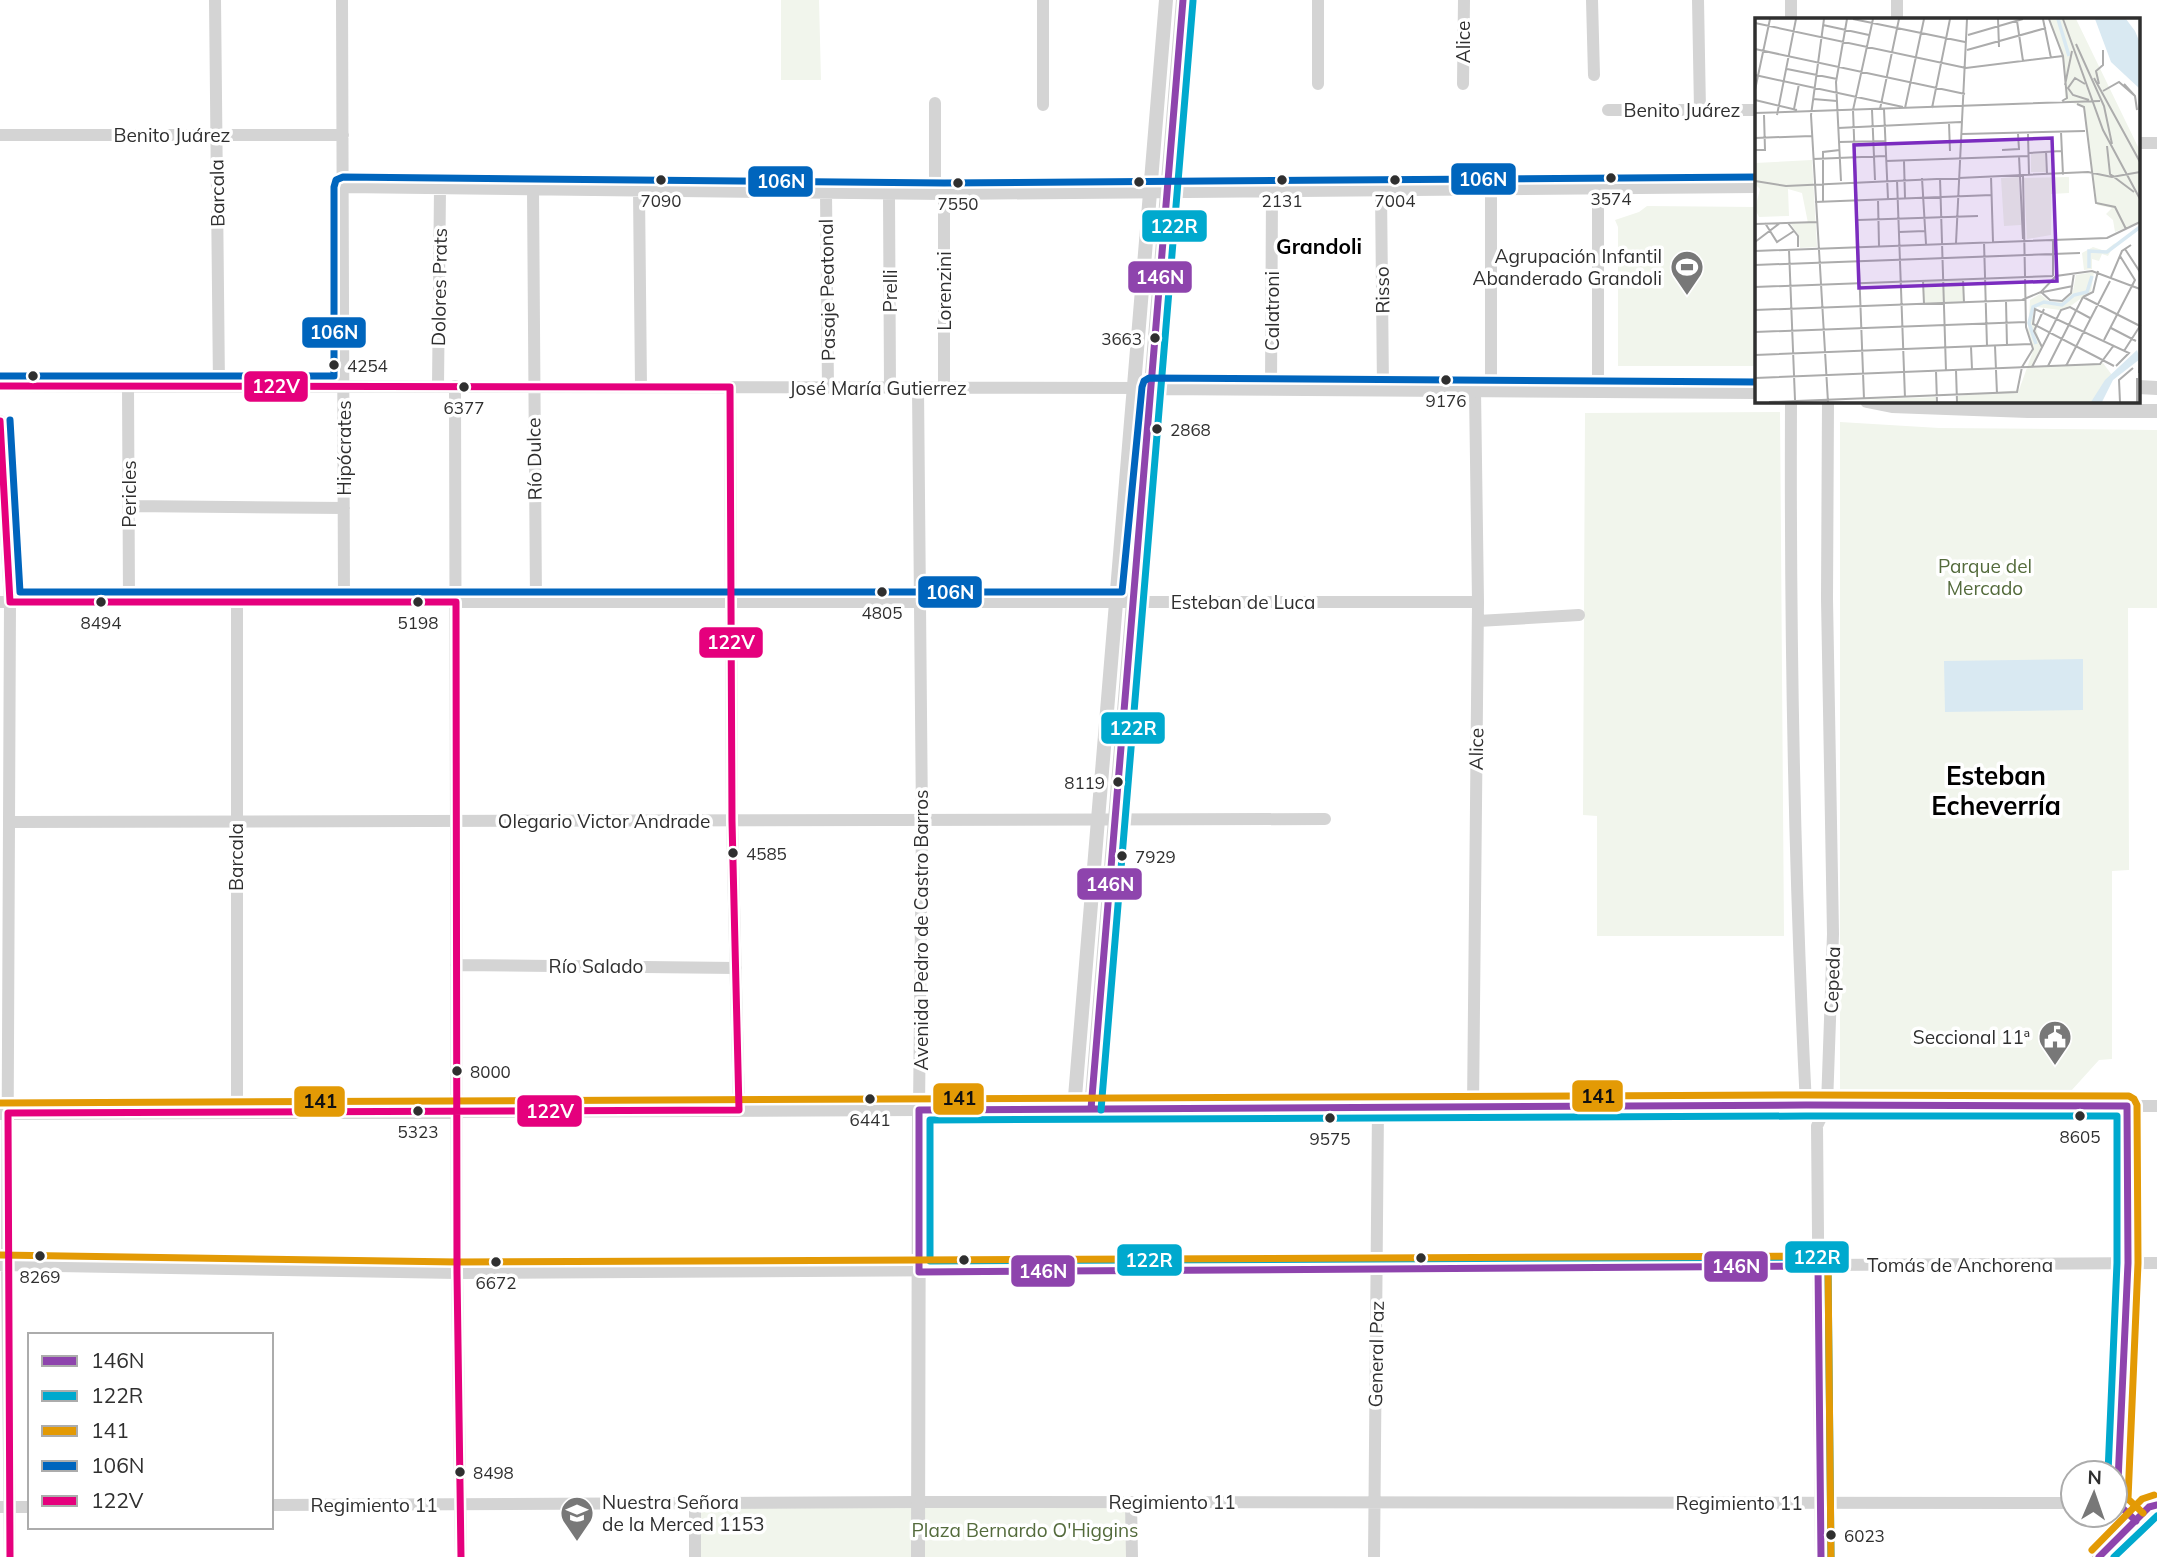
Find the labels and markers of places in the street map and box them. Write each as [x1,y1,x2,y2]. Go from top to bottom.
marker: 3574 [1604,171,1618,185]
marker: 7090 [654,173,668,187]
marker: 2131 [1275,173,1289,187]
marker: 7004 [1388,173,1402,187]
unlabelled marker [1132,175,1146,189]
marker: 7550 [951,176,965,190]
place label: 3574 [1591,188,1631,209]
place label: 7090 [641,190,681,211]
place label: 2131 [1262,190,1302,211]
place label: 7004 [1375,190,1415,211]
place label: 7550 [938,193,978,214]
place label: Agrupación Infantil Abanderado Grandoli [1472,244,1662,290]
sports icon: Agrupación Infantil Abanderado Grandoli [1668,248,1706,297]
place label: 3663 [1101,328,1142,349]
marker: 3663 [1148,331,1162,345]
place label: 4254 [347,355,388,376]
marker: 4254 [327,358,341,372]
unlabelled marker [26,369,40,383]
marker: 9176 [1439,373,1453,387]
marker: 6377 [457,380,471,394]
place label: 9176 [1426,390,1466,411]
place label: 6377 [444,397,484,418]
place label: 2868 [1170,419,1211,440]
marker: 2868 [1150,422,1164,436]
marker: 4805 [875,585,889,599]
marker: 8494 [94,595,108,609]
marker: 5198 [411,595,425,609]
place label: 4805 [862,602,902,623]
place label: 8494 [81,612,121,633]
place label: 5198 [398,612,438,633]
place label: 8119 [1064,772,1105,793]
marker: 8119 [1111,775,1125,789]
place label: 4585 [746,843,787,864]
marker: 4585 [726,846,740,860]
place label: 7929 [1135,846,1176,867]
marker: 7929 [1115,849,1129,863]
public building icon: Seccional 11ª [2036,1018,2074,1067]
place label: Seccional 11ª [1913,1025,2030,1049]
place label: 8000 [470,1061,511,1082]
marker: 8000 [450,1064,464,1078]
marker: 6441 [863,1092,877,1106]
marker: 5323 [411,1104,425,1118]
place label: 6441 [850,1109,890,1130]
marker: 8605 [2073,1109,2087,1123]
marker: 9575 [1323,1111,1337,1125]
place label: 5323 [398,1121,438,1142]
place label: 8605 [2060,1126,2100,1147]
place label: 9575 [1310,1128,1350,1149]
marker: 8269 [33,1249,47,1263]
unlabelled marker [1414,1251,1428,1265]
unlabelled marker [957,1253,971,1267]
marker: 6672 [489,1255,503,1269]
place label: 8269 [20,1266,60,1287]
place label: 6672 [476,1272,516,1293]
place label: 8498 [473,1462,514,1483]
marker: 8498 [453,1465,467,1479]
place label: Nuestra Señora de la Merced 1153 [602,1490,765,1536]
school or university icon: Nuestra Señora de la Merced 1153 [558,1494,596,1543]
place label: 6023 [1844,1525,1885,1546]
marker: 6023 [1824,1528,1838,1542]

